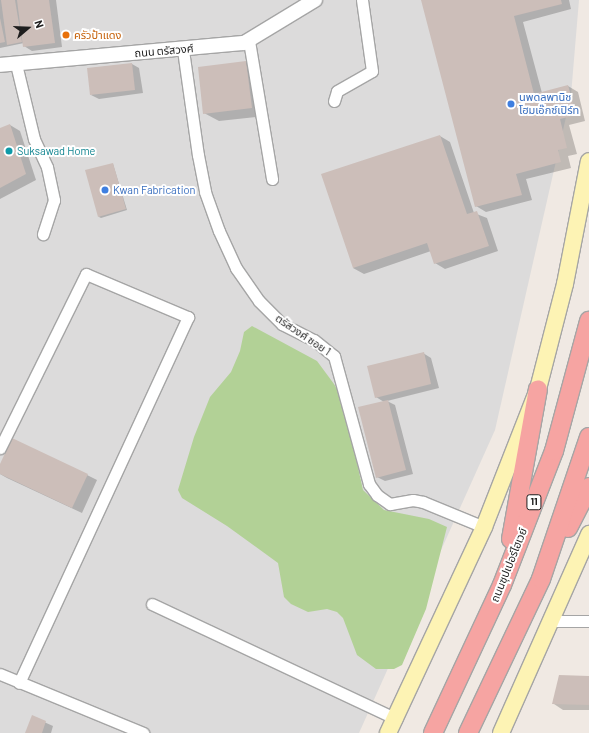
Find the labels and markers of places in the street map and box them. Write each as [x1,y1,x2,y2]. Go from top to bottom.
place label: ครัวป้าแดง [74,28,121,42]
marker: ครัวป้าแดง [61,30,71,40]
place label: นพดลพานิช โฮมเอ๊กซ์เปิร์ท [519,91,579,117]
marker: นพดลพานิช โฮมเอ๊กซ์เปิร์ท [506,99,516,109]
place label: Suksawad Home [17,144,95,158]
marker: Suksawad Home [4,146,14,156]
place label: Kwan Fabrication [113,183,195,197]
marker: Kwan Fabrication [100,185,110,195]

